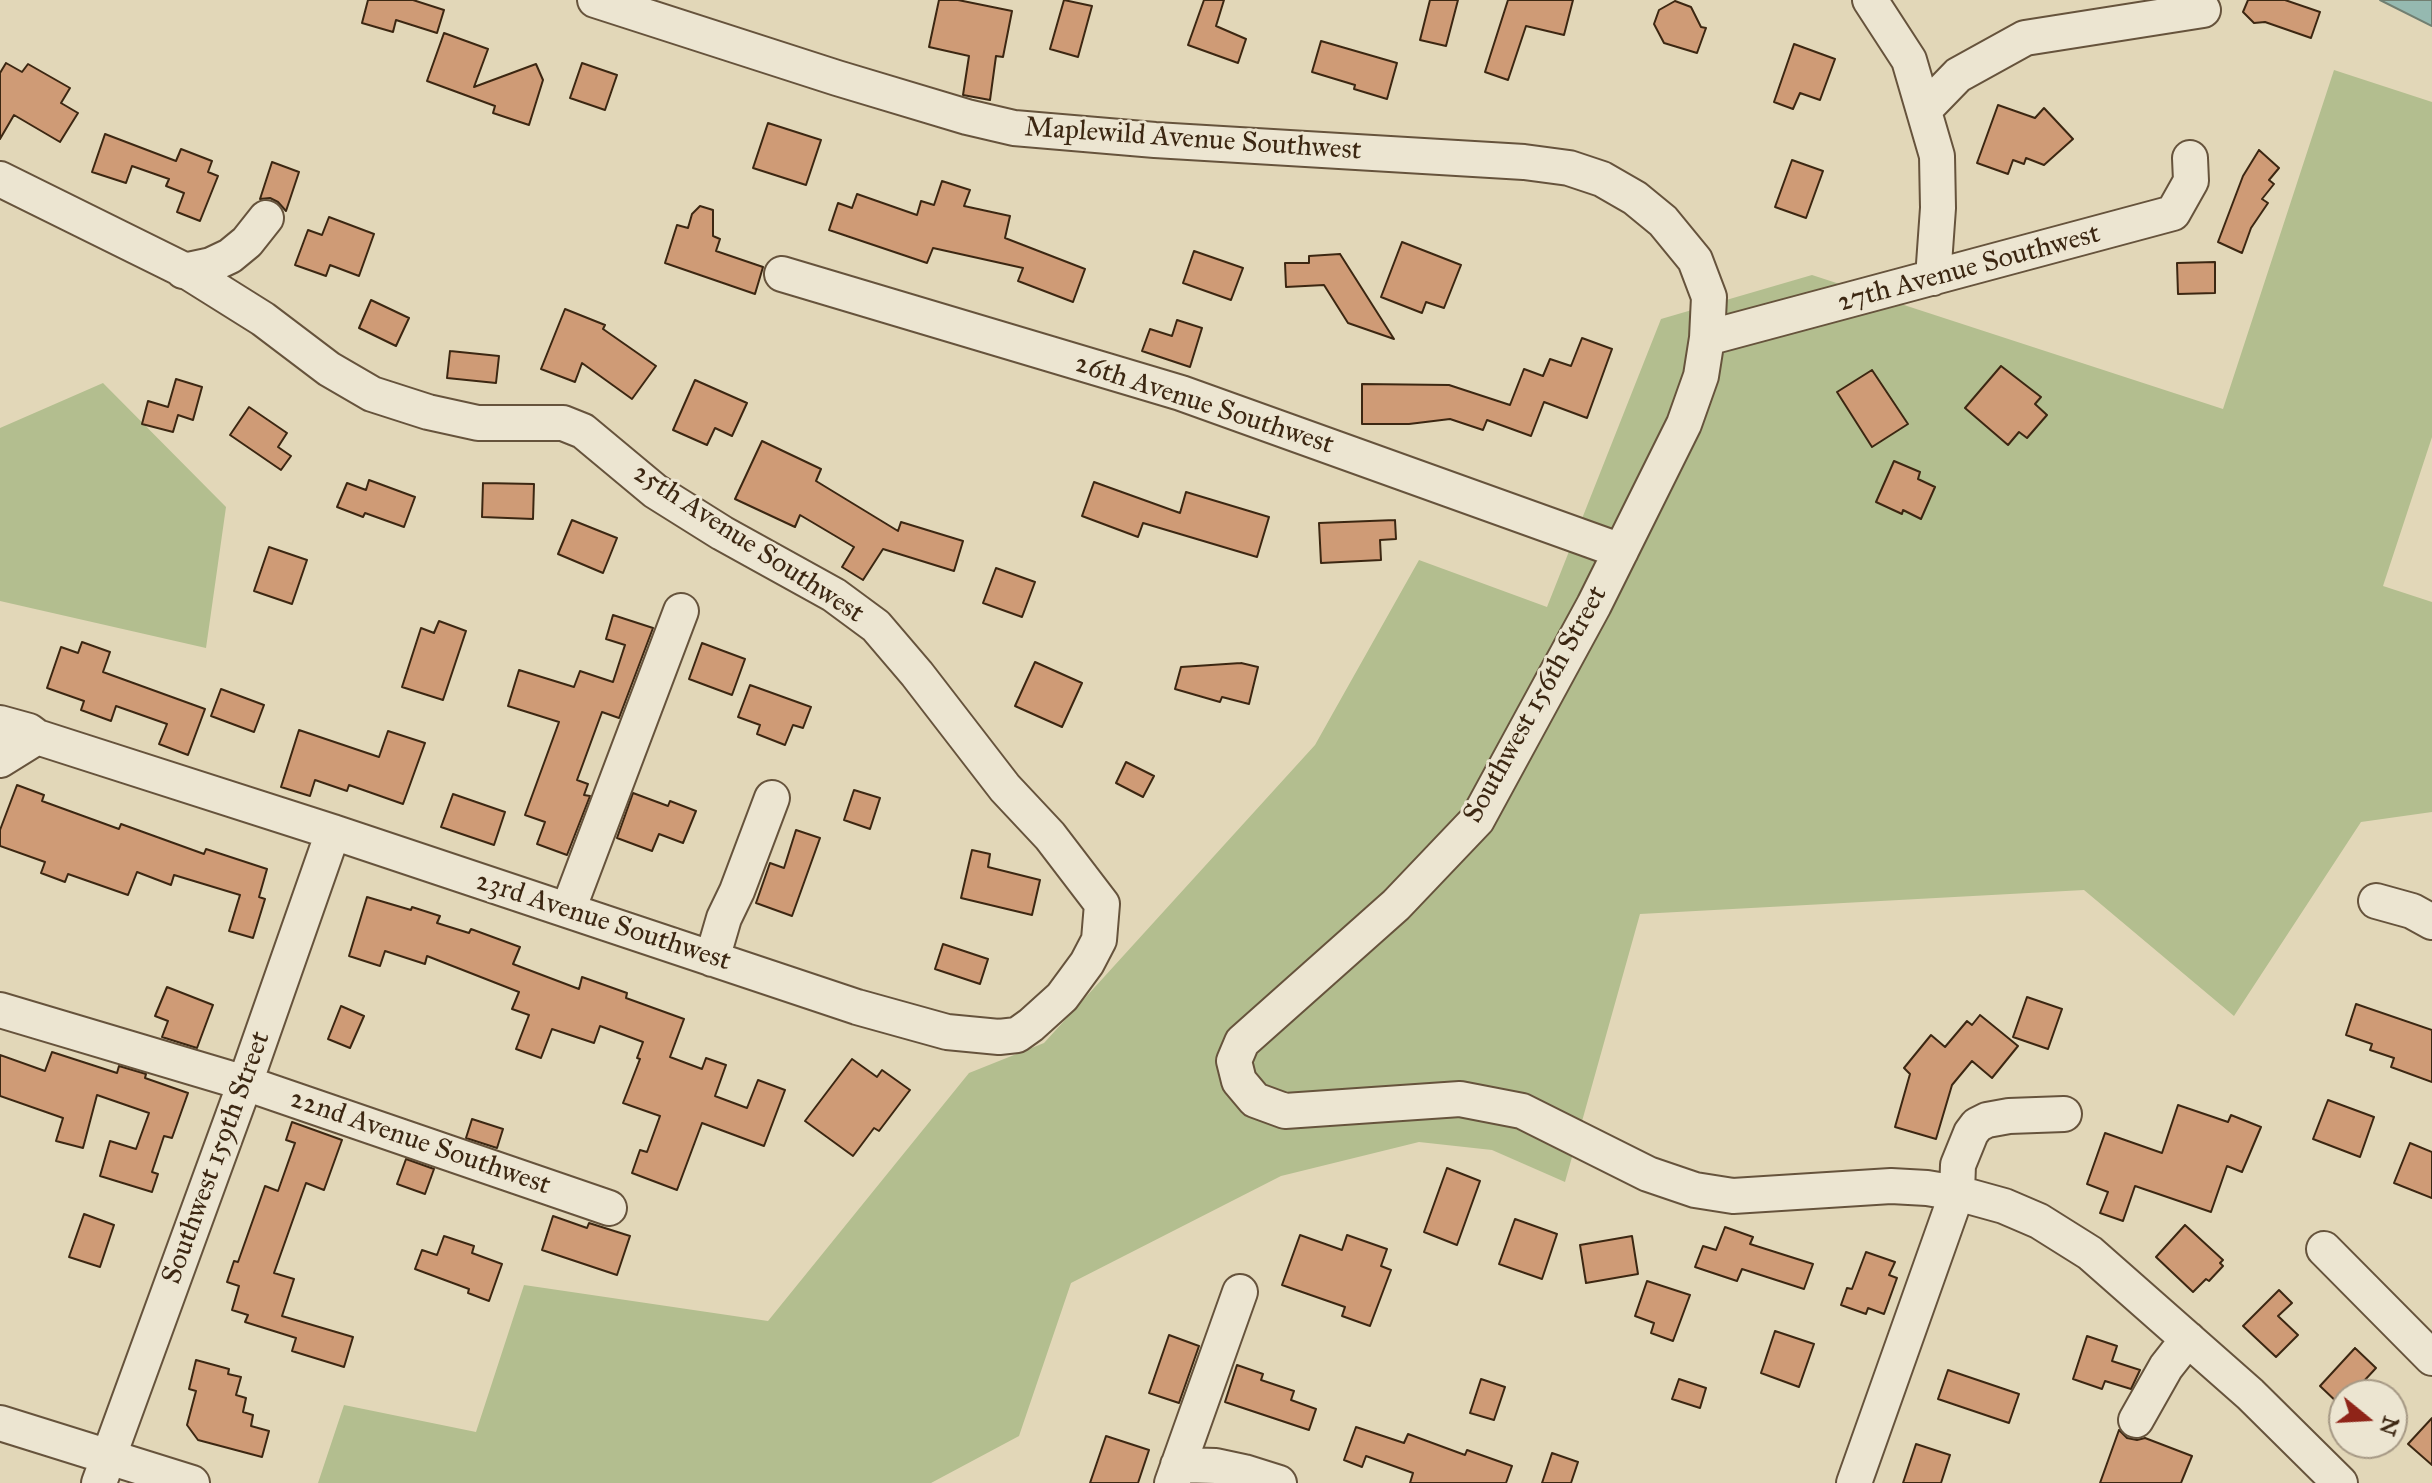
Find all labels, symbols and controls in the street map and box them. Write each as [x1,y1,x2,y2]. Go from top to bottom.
street label: Maplewild Avenue Southwest [1023,111,1363,169]
street label: 27th Avenue Southwest [1834,218,2104,320]
street label: 26th Avenue Southwest [1070,347,1338,463]
street label: 25th Avenue Southwest [626,457,870,631]
street label: Southwest 156th Street [1457,581,1615,829]
street label: 23rd Avenue Southwest [471,865,735,979]
street label: Southwest 159th Street [156,1027,278,1289]
street label: 22nd Avenue Southwest [285,1083,555,1203]
north arrow [2328,1379,2408,1459]
text: N [2374,1413,2405,1439]

